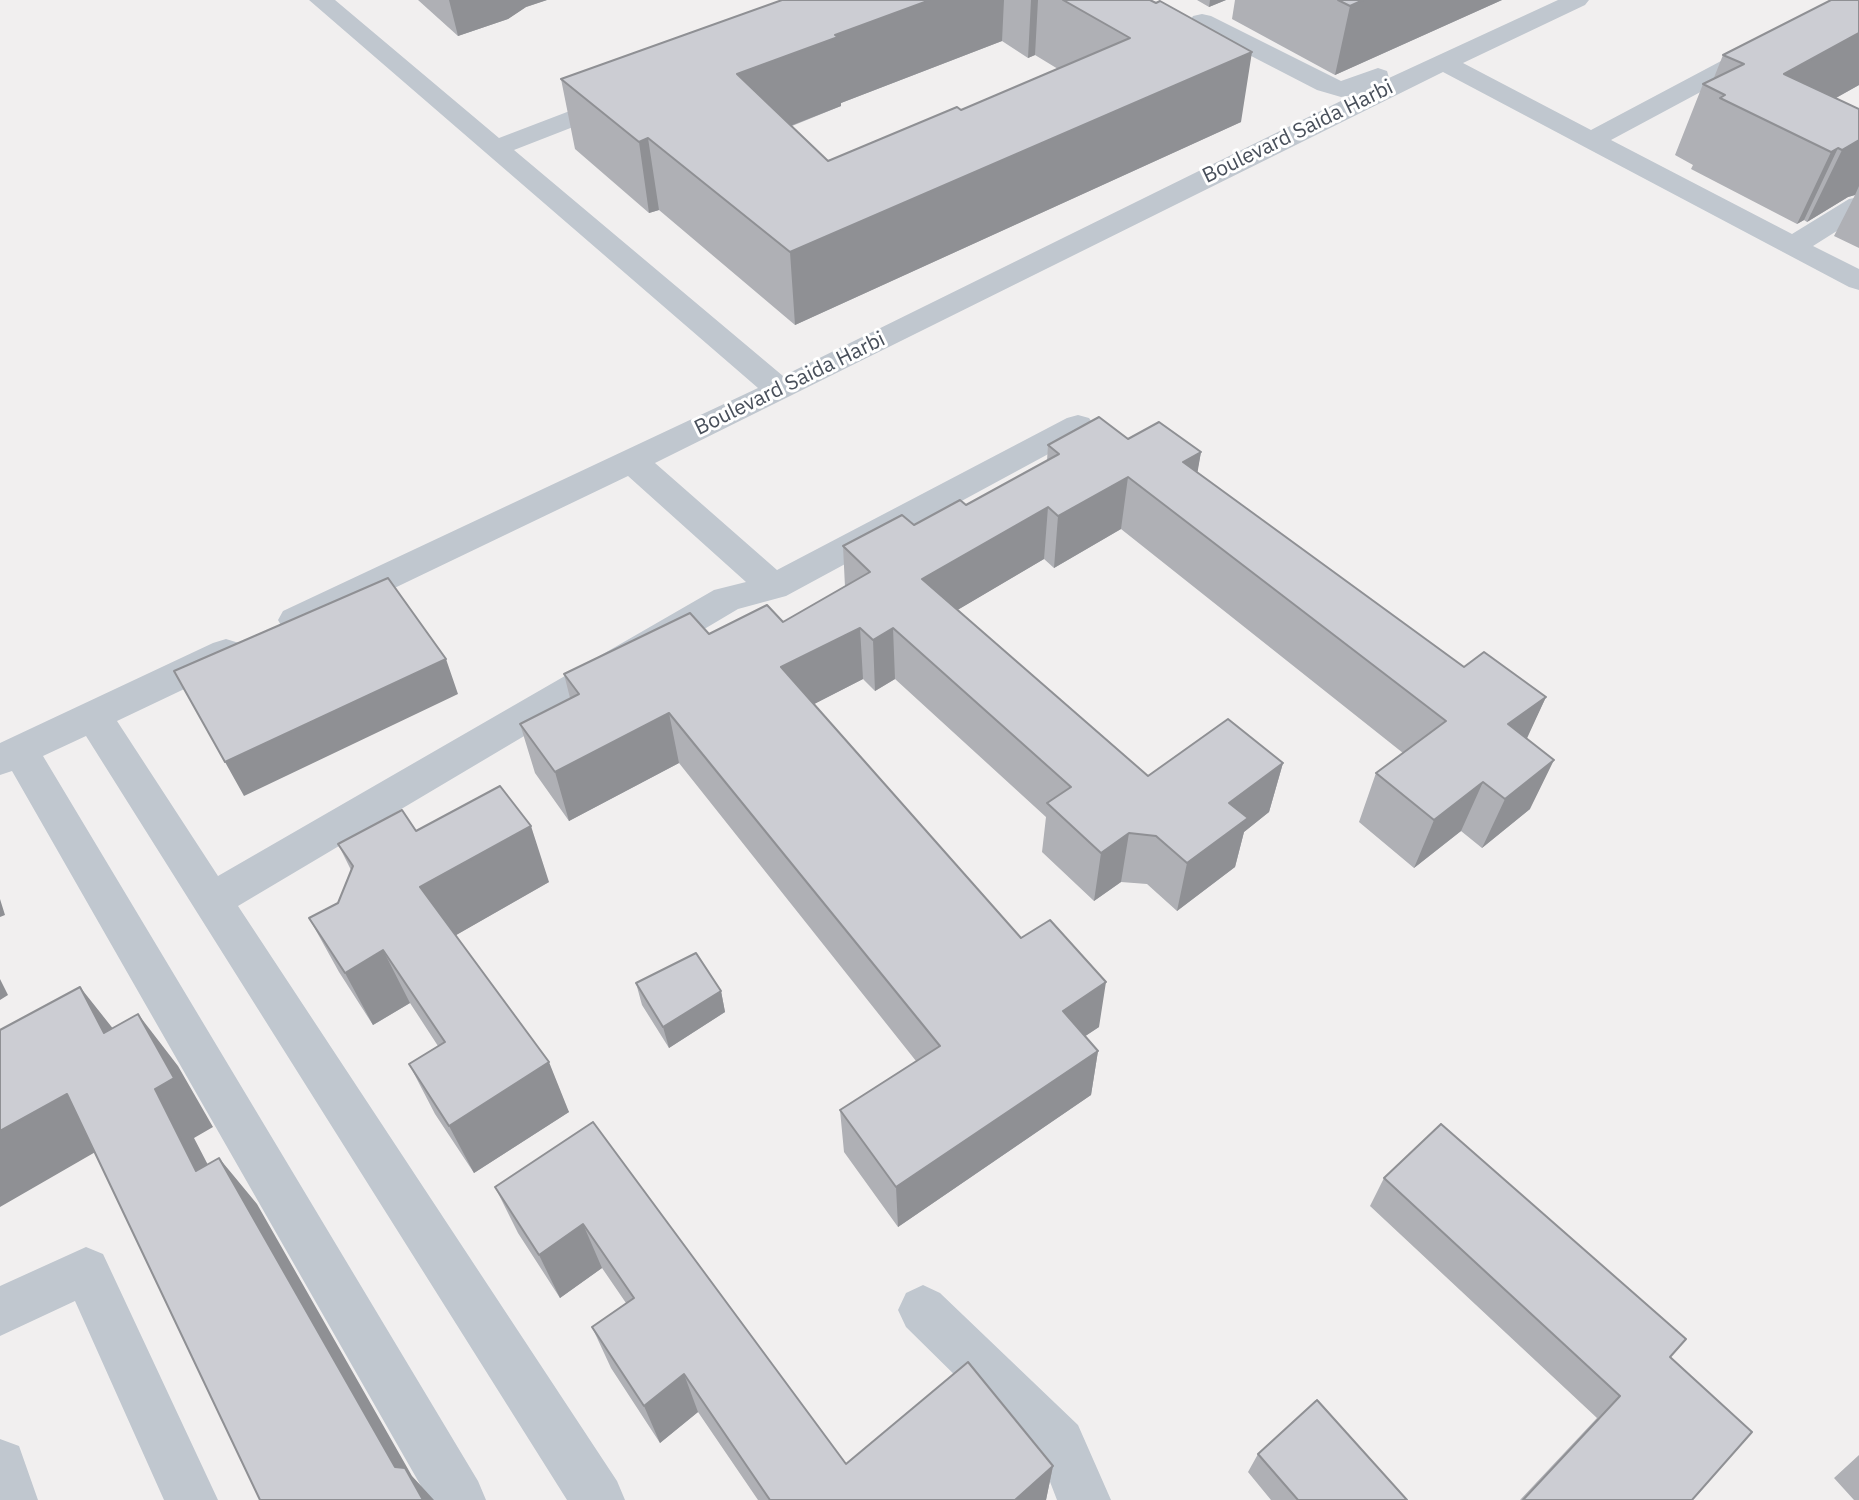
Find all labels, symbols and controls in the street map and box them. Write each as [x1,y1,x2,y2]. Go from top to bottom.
street label: Boulevard Saida Harbi [1199,75,1397,189]
street label: Boulevard Saida Harbi [691,327,889,441]

